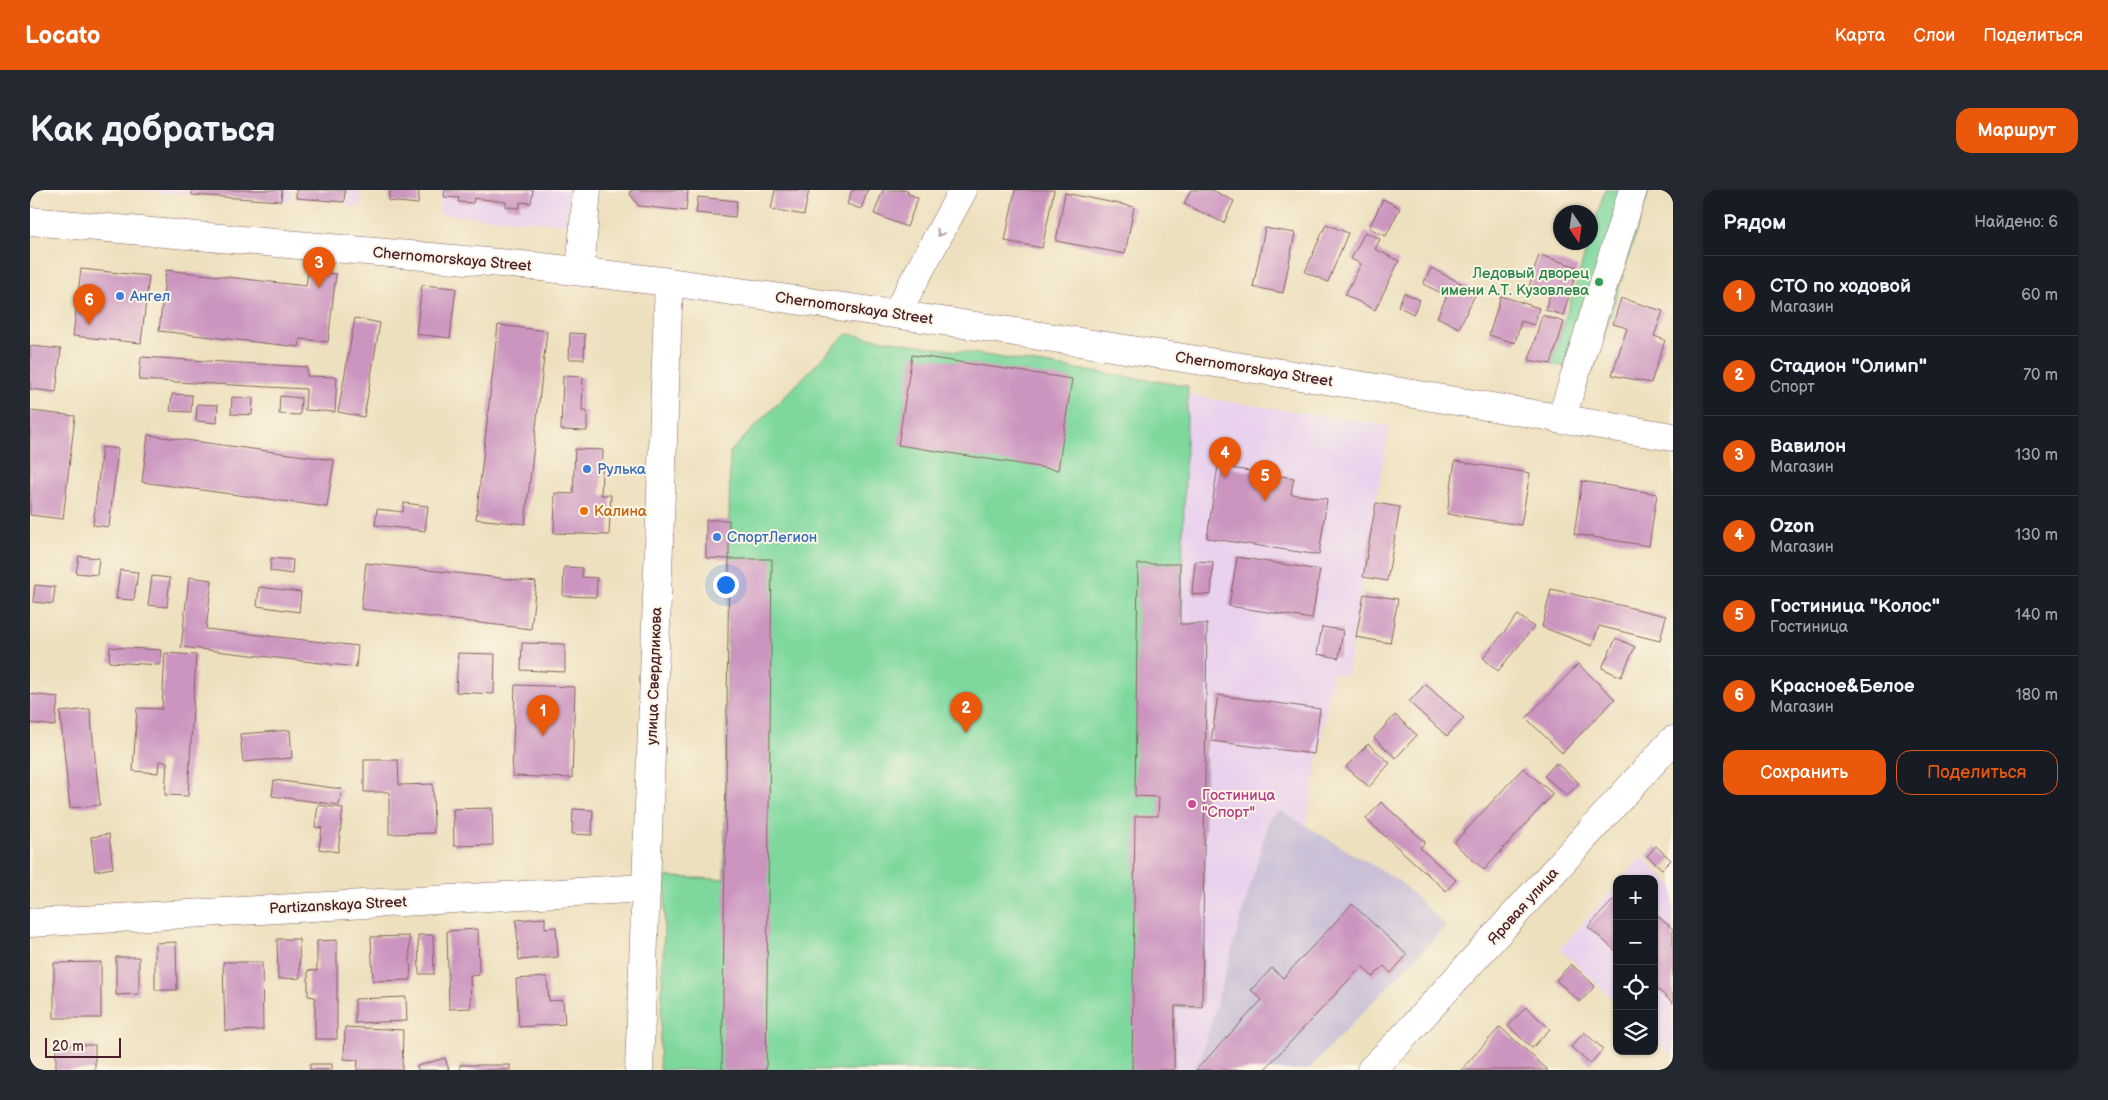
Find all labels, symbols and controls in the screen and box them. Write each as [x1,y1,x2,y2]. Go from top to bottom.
text: Locato [25,21,100,50]
text: Карта [1835,25,1885,46]
text: Слои [1913,25,1955,46]
text: Поделиться [1983,25,2083,46]
button: Маршрут [1956,108,2078,153]
text: Как добраться [30,109,276,152]
north arrow [1553,205,1598,250]
text: Рядом [1723,210,1786,235]
text: Найдено: 6 [1974,213,2058,232]
one-way arrow [936,228,946,237]
street label: Chernomorskaya Street [372,243,533,276]
pin: 3 [303,247,335,288]
place label: Ледовый дворец имени А.Т. Кузовлева [1441,264,1589,300]
text: СТО по ходовой [1770,275,1911,298]
marker: Ледовый дворец имени А.Т. Кузовлева [1593,276,1605,288]
pin: 6 [73,284,105,325]
text: 1 [1736,286,1742,305]
text: 60 m [2021,286,2058,305]
place label: Ангел [129,287,170,306]
street label: Chernomorskaya Street [774,288,935,329]
marker: Ангел [114,290,126,302]
text: Магазин [1770,298,1834,317]
street label: Chernomorskaya Street [1174,348,1335,391]
text: Стадион "Олимп" [1770,355,1927,378]
text: 2 [1734,366,1744,385]
text: 70 m [2023,366,2058,385]
text: Спорт [1770,378,1815,397]
text: Вавилон [1770,435,1846,458]
pin: 4 [1209,437,1241,478]
text: 3 [1734,446,1744,465]
text: 130 m [2015,446,2058,465]
text: Магазин [1770,458,1834,477]
place label: Рулька [597,460,646,479]
pin: 5 [1249,460,1281,501]
marker: Рулька [581,463,593,475]
place label: Калина [594,502,647,521]
marker: Калина [578,505,590,517]
text: Ozon [1770,515,1814,538]
text: 4 [1734,526,1744,545]
text: 130 m [2015,526,2058,545]
place label: СпортЛегион [727,528,817,547]
marker: СпортЛегион [711,531,723,543]
text: Магазин [1770,538,1834,557]
your location [713,572,739,598]
text: Гостиница "Колос" [1770,595,1940,618]
street label: улица Свердликова [643,606,666,745]
text: 5 [1734,606,1744,625]
text: 140 m [2015,606,2058,625]
text: Гостиница [1770,618,1848,637]
text: Красное&Белое [1770,675,1915,698]
text: 6 [1734,686,1744,705]
text: 180 m [2016,686,2058,705]
pin: 2 [950,692,982,733]
pin: 1 [527,695,559,736]
text: Магазин [1770,698,1834,717]
button: Сохранить [1723,750,1886,795]
button: Поделиться [1896,750,2058,795]
place label: Гостиница "Спорт" [1202,786,1276,822]
marker: Гостиница "Спорт" [1186,798,1198,810]
street label: Яровая улица [1484,864,1563,949]
map controls [1613,875,1658,1055]
button: + [1613,875,1658,920]
street label: Partizanskaya Street [269,892,408,919]
button: − [1613,920,1658,965]
button: locate [1613,965,1658,1010]
button: layers [1613,1010,1658,1055]
scale bar [45,1035,121,1058]
text: 20 m [52,1038,84,1055]

